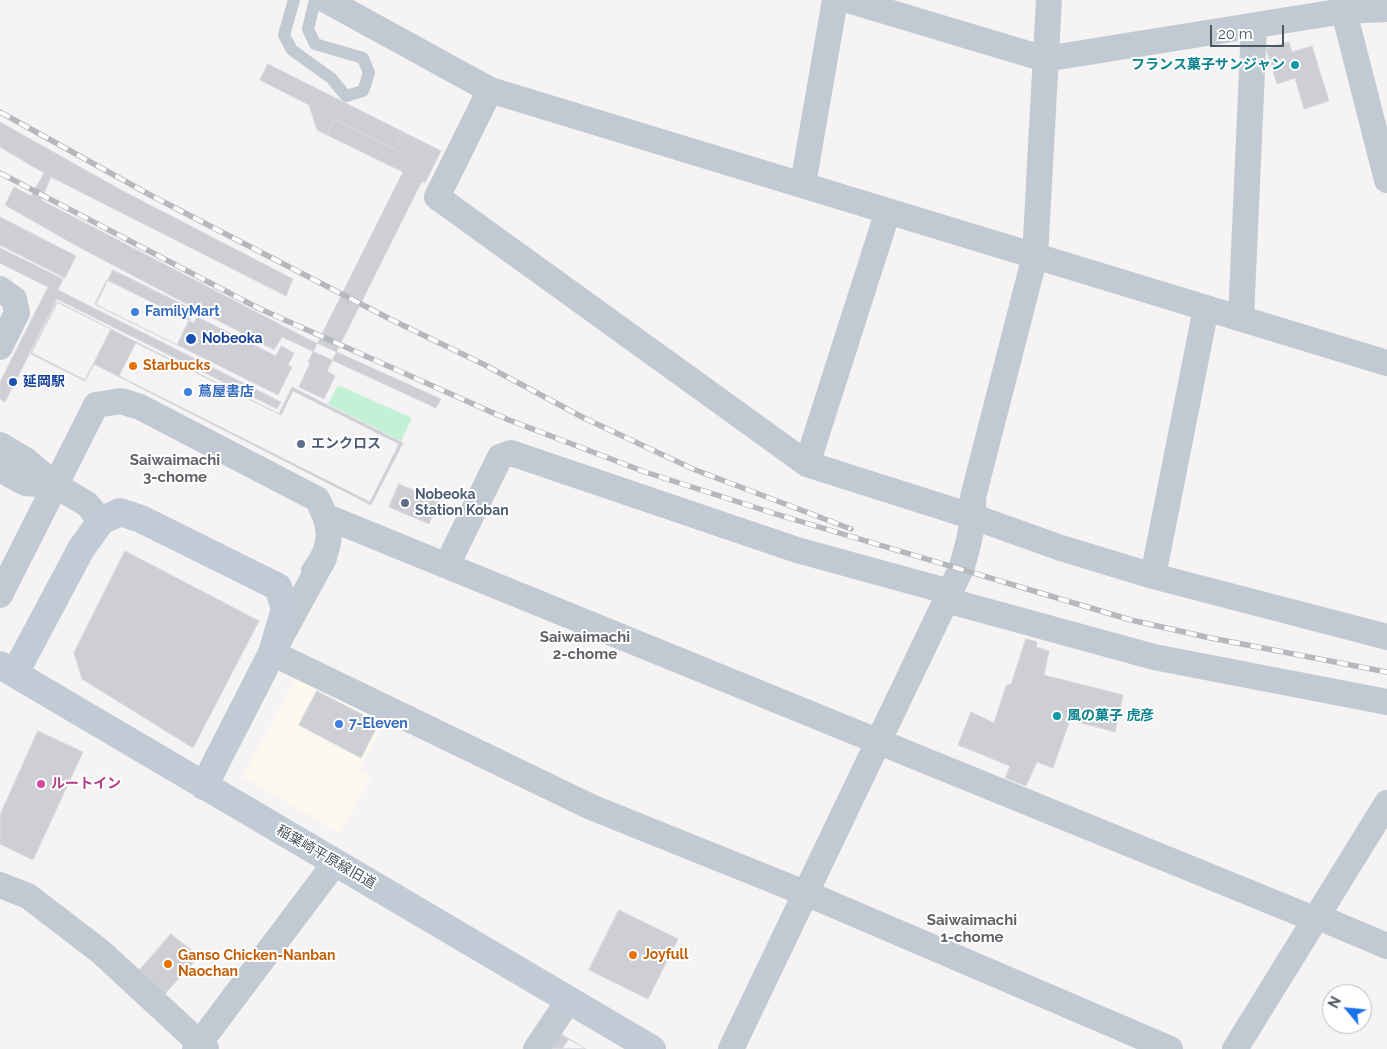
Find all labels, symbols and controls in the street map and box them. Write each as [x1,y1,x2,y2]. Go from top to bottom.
scale bar [1212,15,1286,47]
text: 20 m [1218,25,1253,43]
place label: フランス菓子サンジャン [1131,57,1285,73]
marker: フランス菓子サンジャン [1289,59,1301,71]
place label: FamilyMart [145,304,220,320]
marker: FamilyMart [129,306,141,318]
place label: Nobeoka [202,331,263,347]
marker: Nobeoka [184,332,198,346]
place label: Starbucks [143,358,210,374]
marker: Starbucks [127,360,139,372]
place label: 延岡駅 [23,374,65,390]
marker: 延岡駅 [7,376,19,388]
place label: 蔦屋書店 [198,384,254,400]
marker: 蔦屋書店 [182,386,194,398]
place label: エンクロス [311,436,381,452]
marker: エンクロス [295,438,307,450]
district label: Saiwaimachi 3-chome [130,451,220,486]
place label: Nobeoka Station Koban [415,487,509,520]
marker: Nobeoka Station Koban [399,497,411,509]
district label: Saiwaimachi 2-chome [540,628,630,663]
place label: 風の菓子 虎彦 [1067,708,1154,724]
marker: 風の菓子 虎彦 [1051,710,1063,722]
place label: 7-Eleven [349,716,408,732]
marker: 7-Eleven [333,718,345,730]
place label: ルートイン [51,776,121,792]
marker: ルートイン [35,778,47,790]
street label: 稲葉崎平原線旧道 [273,822,379,892]
district label: Saiwaimachi 1-chome [927,911,1017,946]
place label: Joyfull [643,947,688,963]
place label: Ganso Chicken-Nanban Naochan [178,948,336,980]
marker: Joyfull [627,949,639,961]
marker: Ganso Chicken-Nanban Naochan [162,958,174,970]
north arrow [1322,984,1372,1034]
text: N [1325,994,1344,1011]

